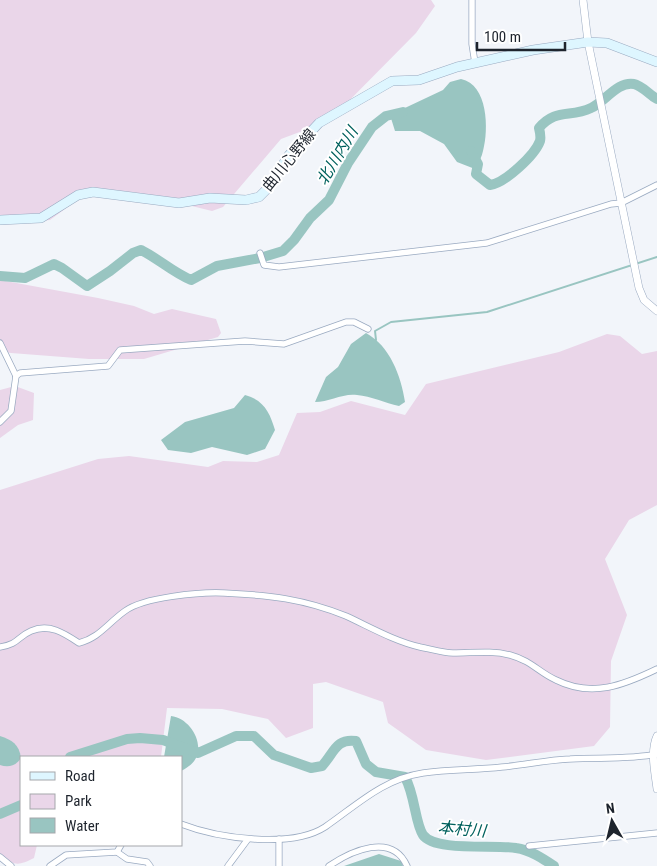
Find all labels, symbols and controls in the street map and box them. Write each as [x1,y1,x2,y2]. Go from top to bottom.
scale bar [477,20,564,52]
text: 100 m [484,28,521,46]
water label: 北川内川 [312,122,363,188]
street label: 曲川心野線 [258,125,320,195]
legend [20,756,182,846]
text: Road [65,767,95,785]
text: Park [65,792,92,810]
north arrow [587,796,637,846]
text: N [605,800,616,817]
text: Water [65,817,100,835]
water label: 本村川 [437,817,489,841]

